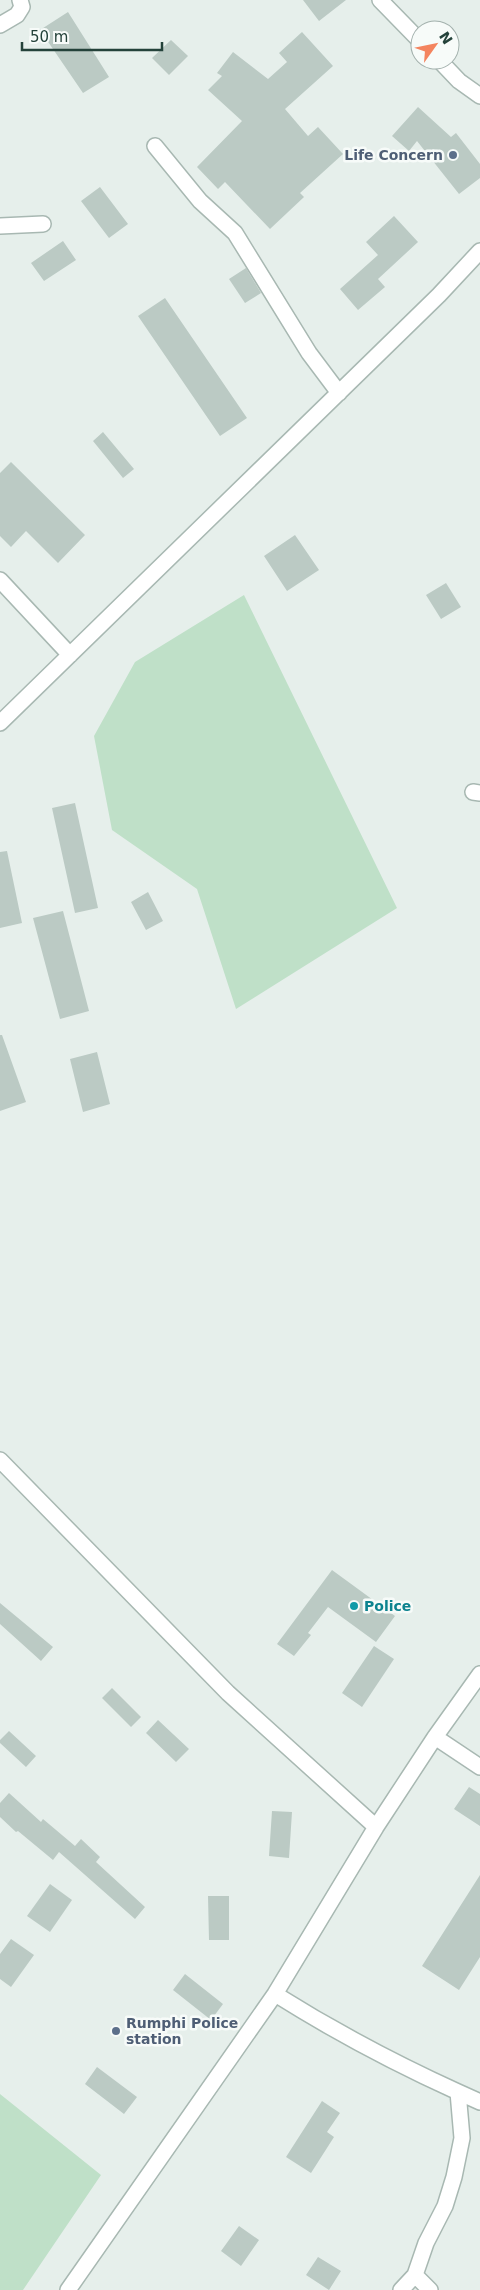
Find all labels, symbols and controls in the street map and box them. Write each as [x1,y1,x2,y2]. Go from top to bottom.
scale bar [22,20,162,52]
north arrow [410,20,460,70]
text: 50 m [30,28,68,46]
text: N [436,29,456,47]
place label: Life Concern [344,147,443,163]
marker: Life Concern [447,149,459,161]
place label: Police [364,1598,411,1614]
marker: Police [348,1600,360,1612]
place label: Rumphi Police station [126,2015,238,2047]
marker: Rumphi Police station [110,2025,122,2037]

